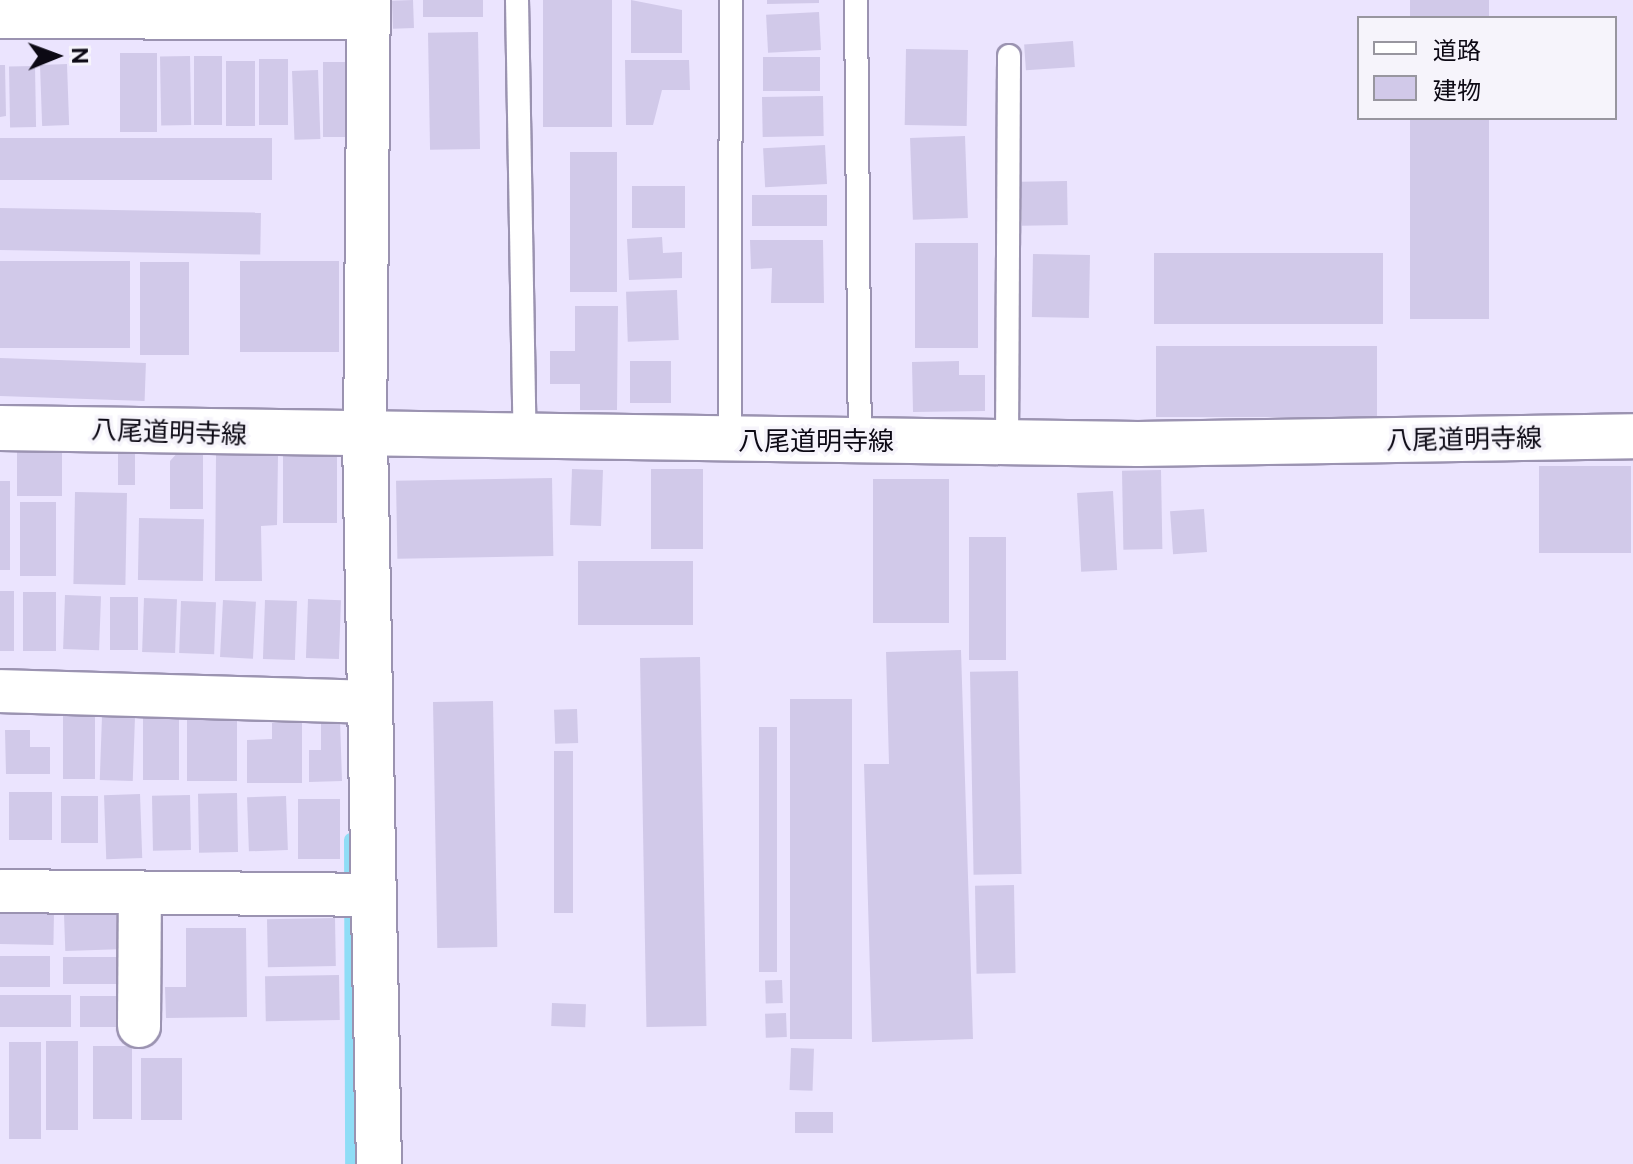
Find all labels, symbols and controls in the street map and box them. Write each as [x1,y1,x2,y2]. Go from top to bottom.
north arrow [16,16,96,96]
legend [1357,16,1617,120]
text: 道路 [1433,36,1481,64]
text: N [67,47,93,64]
text: 建物 [1433,76,1481,104]
street label: 八尾道明寺線 [91,414,247,450]
street label: 八尾道明寺線 [1386,422,1542,456]
street label: 八尾道明寺線 [738,425,894,457]

